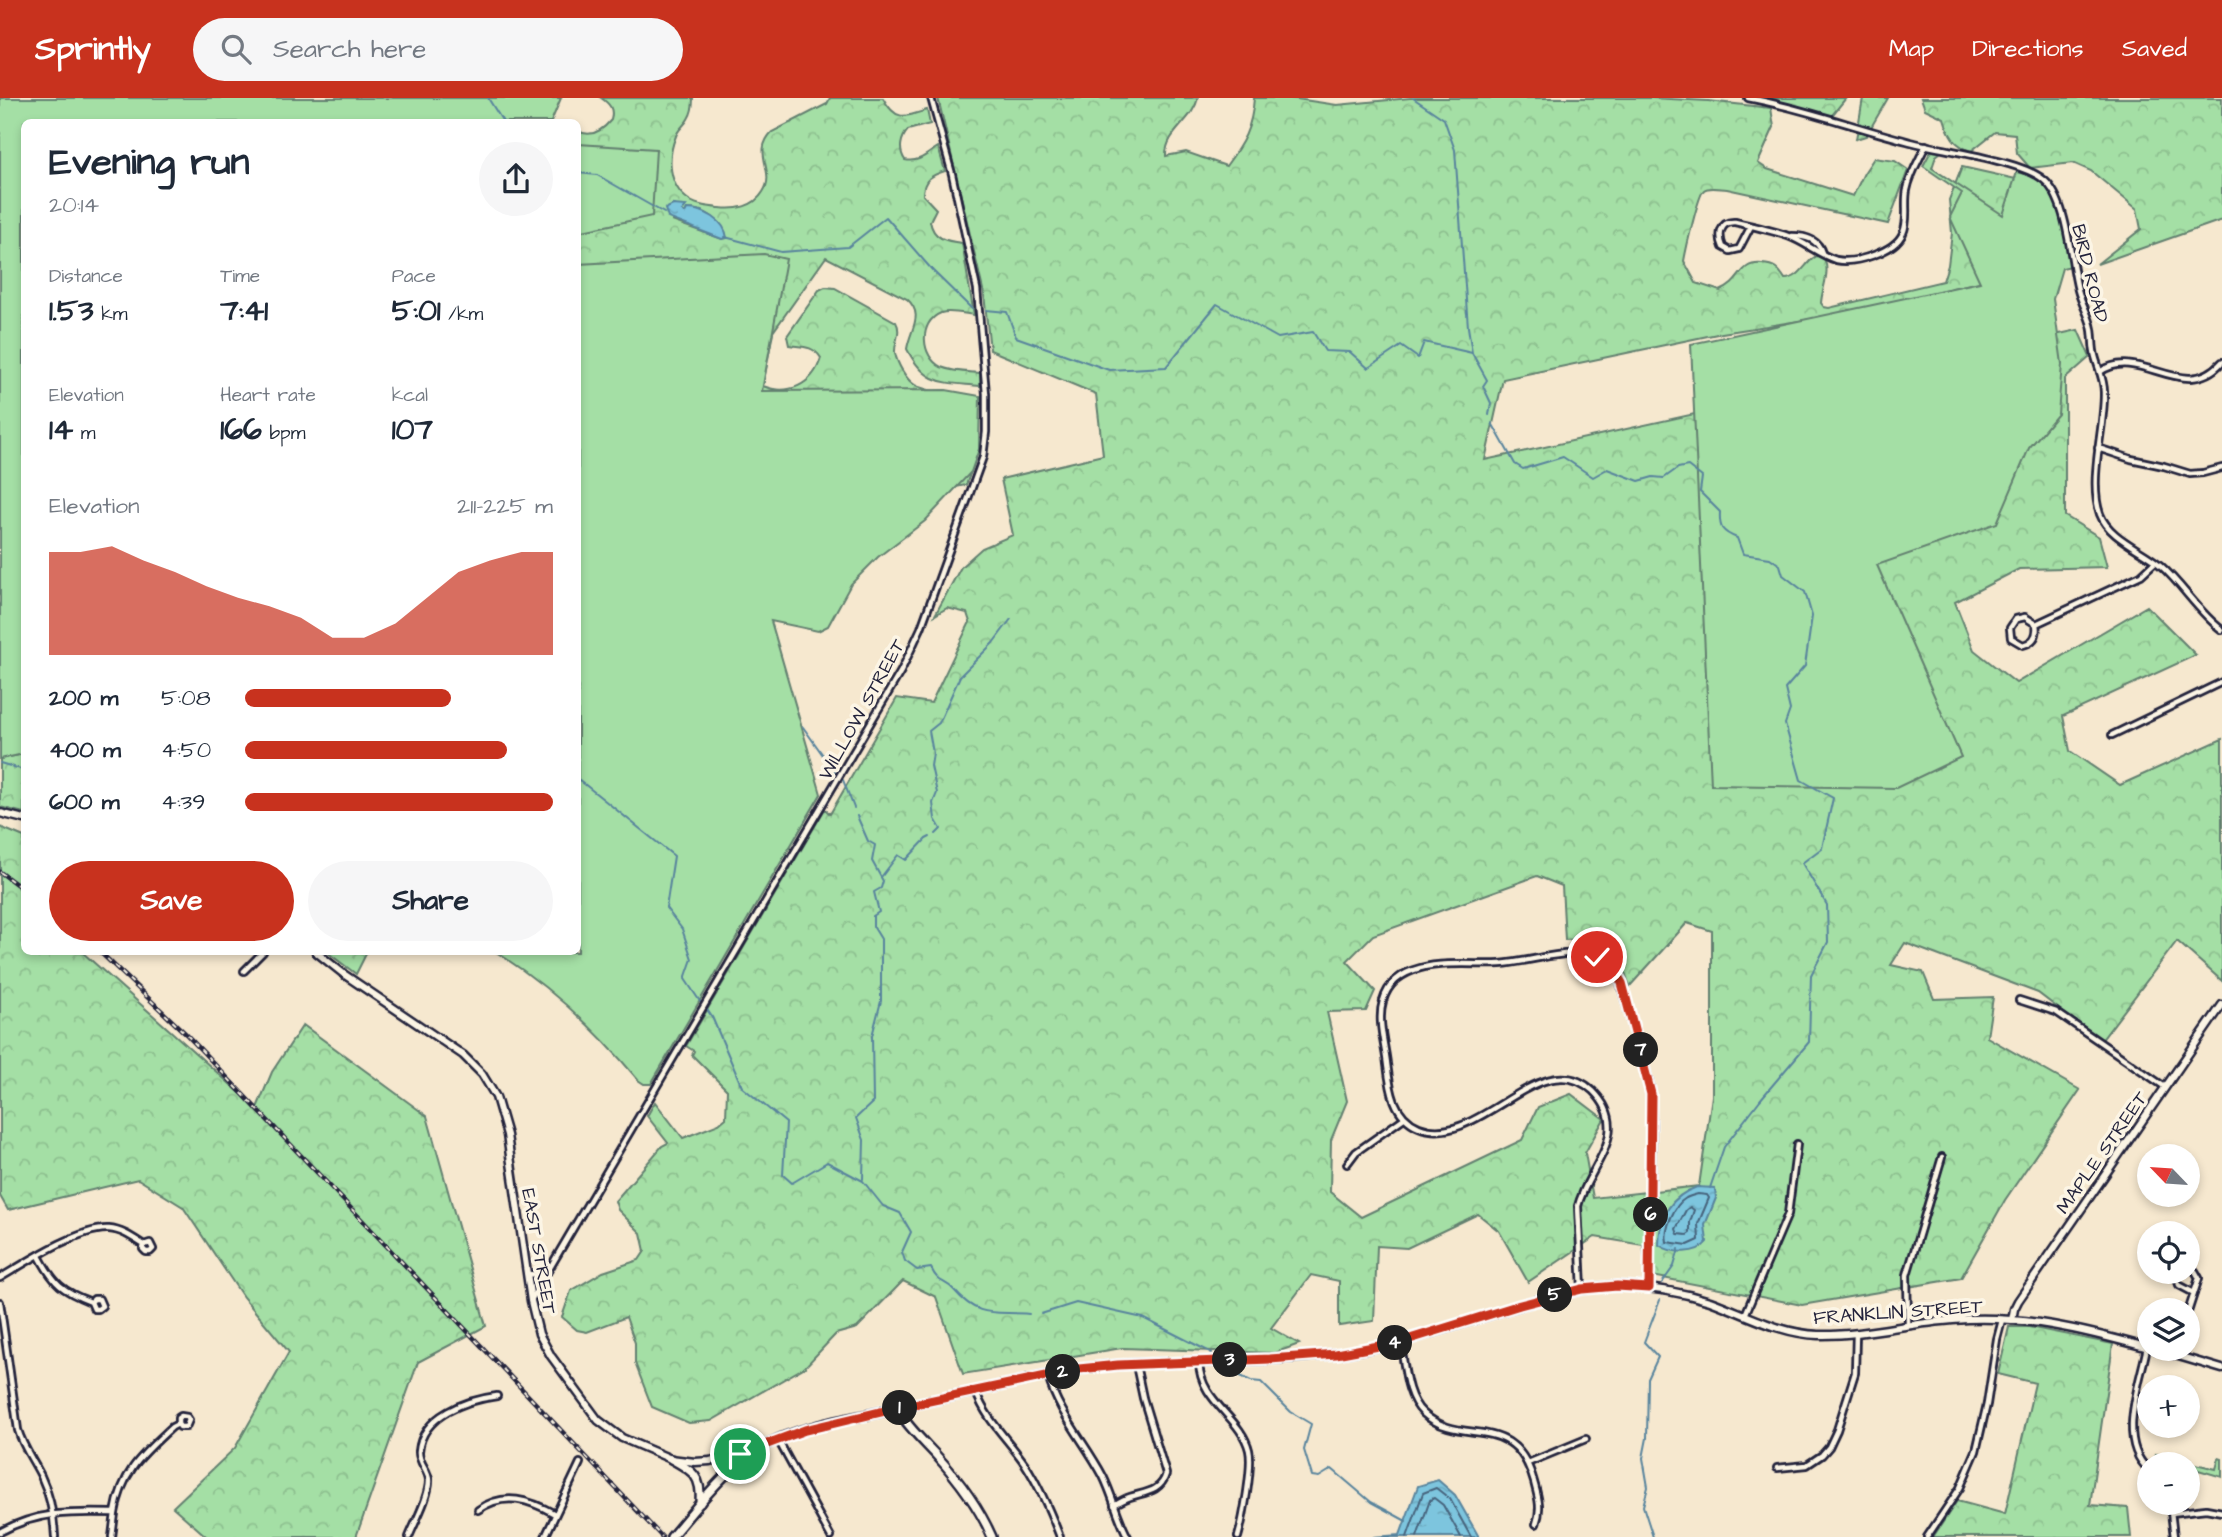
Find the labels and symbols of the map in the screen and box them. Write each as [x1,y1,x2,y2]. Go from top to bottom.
street label: BIRD ROAD [2064,221,2115,325]
street label: WILLOW STREET [812,634,912,785]
pin [1567,927,1627,987]
pin: 7 [1624,1032,1658,1068]
street label: MAPLE STREET [2050,1086,2155,1220]
north arrow [2137,1144,2200,1208]
street label: EAST STREET [514,1186,563,1316]
pin: 6 [1634,1198,1668,1232]
pin: 5 [1538,1278,1572,1312]
street label: FRANKLIN STREET [1812,1293,1984,1332]
pin: 4 [1378,1326,1412,1360]
pin: 3 [1212,1342,1248,1378]
pin: 2 [1046,1354,1080,1390]
pin: 1 [883,1390,918,1426]
pin [710,1424,770,1484]

